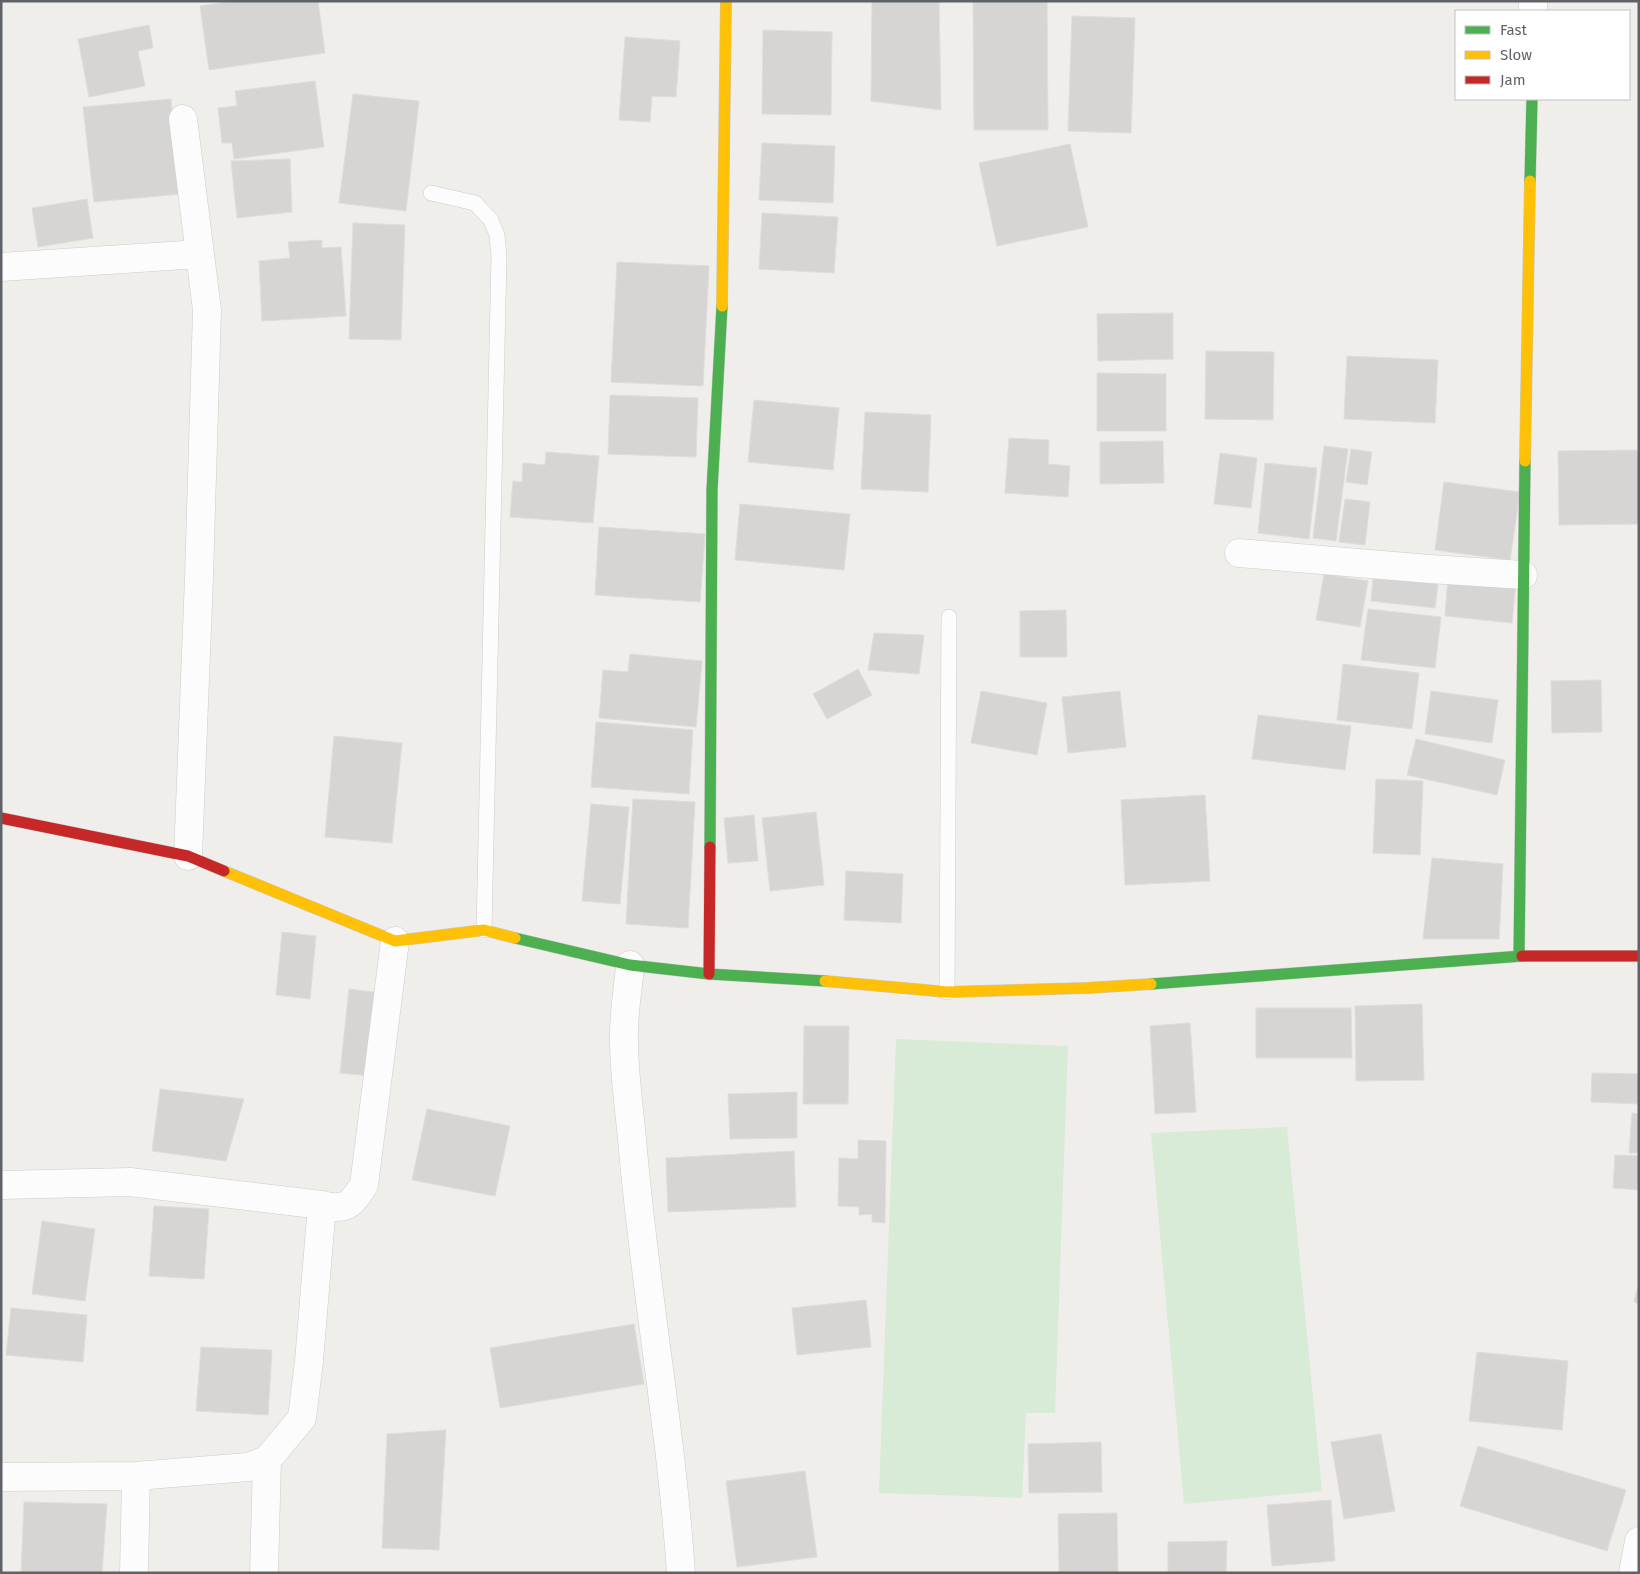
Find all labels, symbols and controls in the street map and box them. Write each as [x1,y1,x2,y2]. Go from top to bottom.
legend [1455,10,1630,100]
text: Fast [1500,21,1527,39]
text: Slow [1500,46,1532,64]
text: Jam [1500,71,1526,89]

